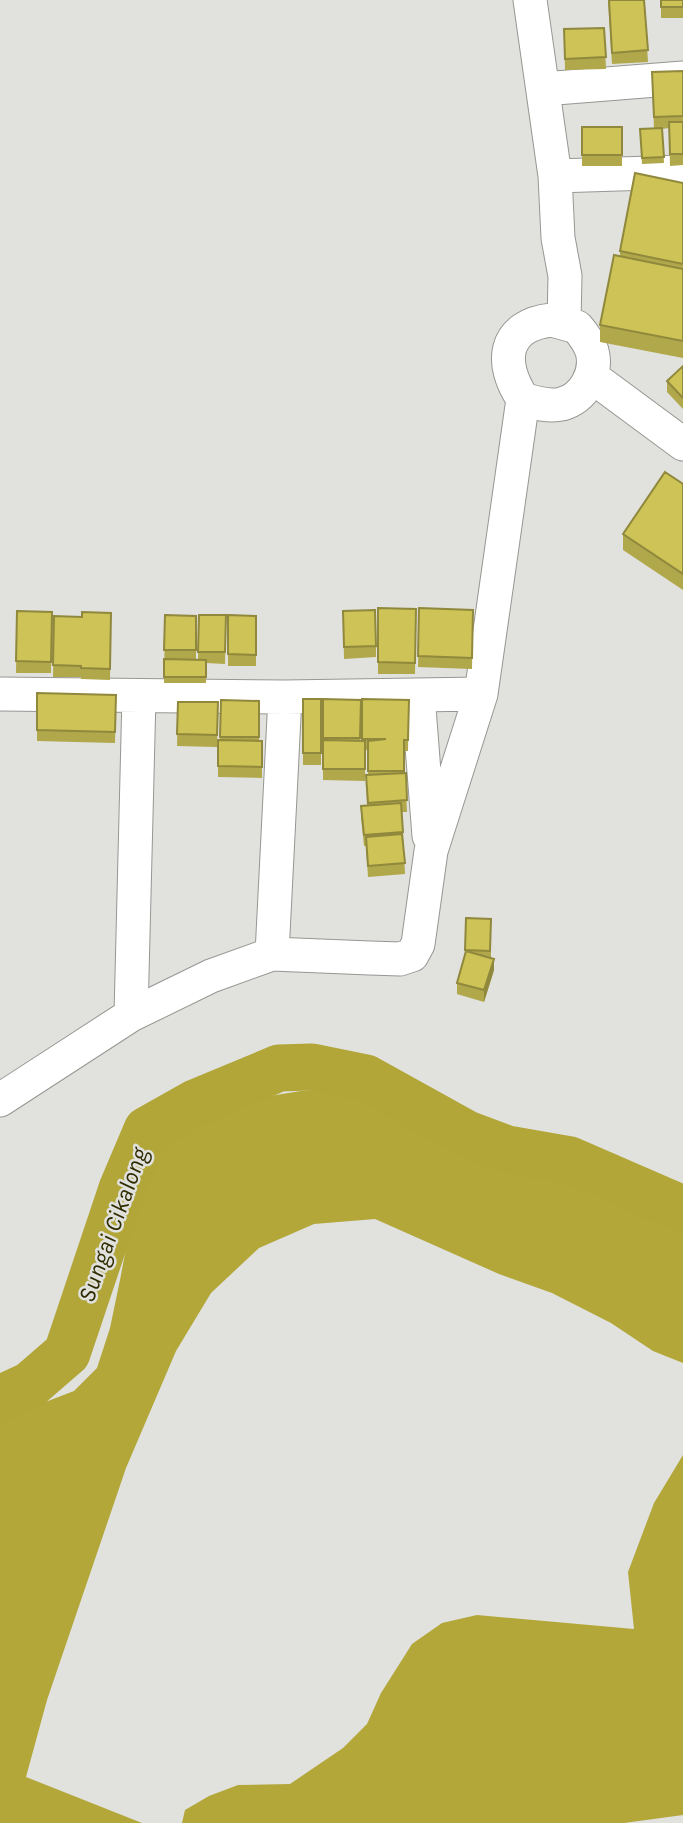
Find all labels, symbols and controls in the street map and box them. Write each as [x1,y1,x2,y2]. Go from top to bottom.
water label: Sungai Cikalong [72,1143,154,1306]

